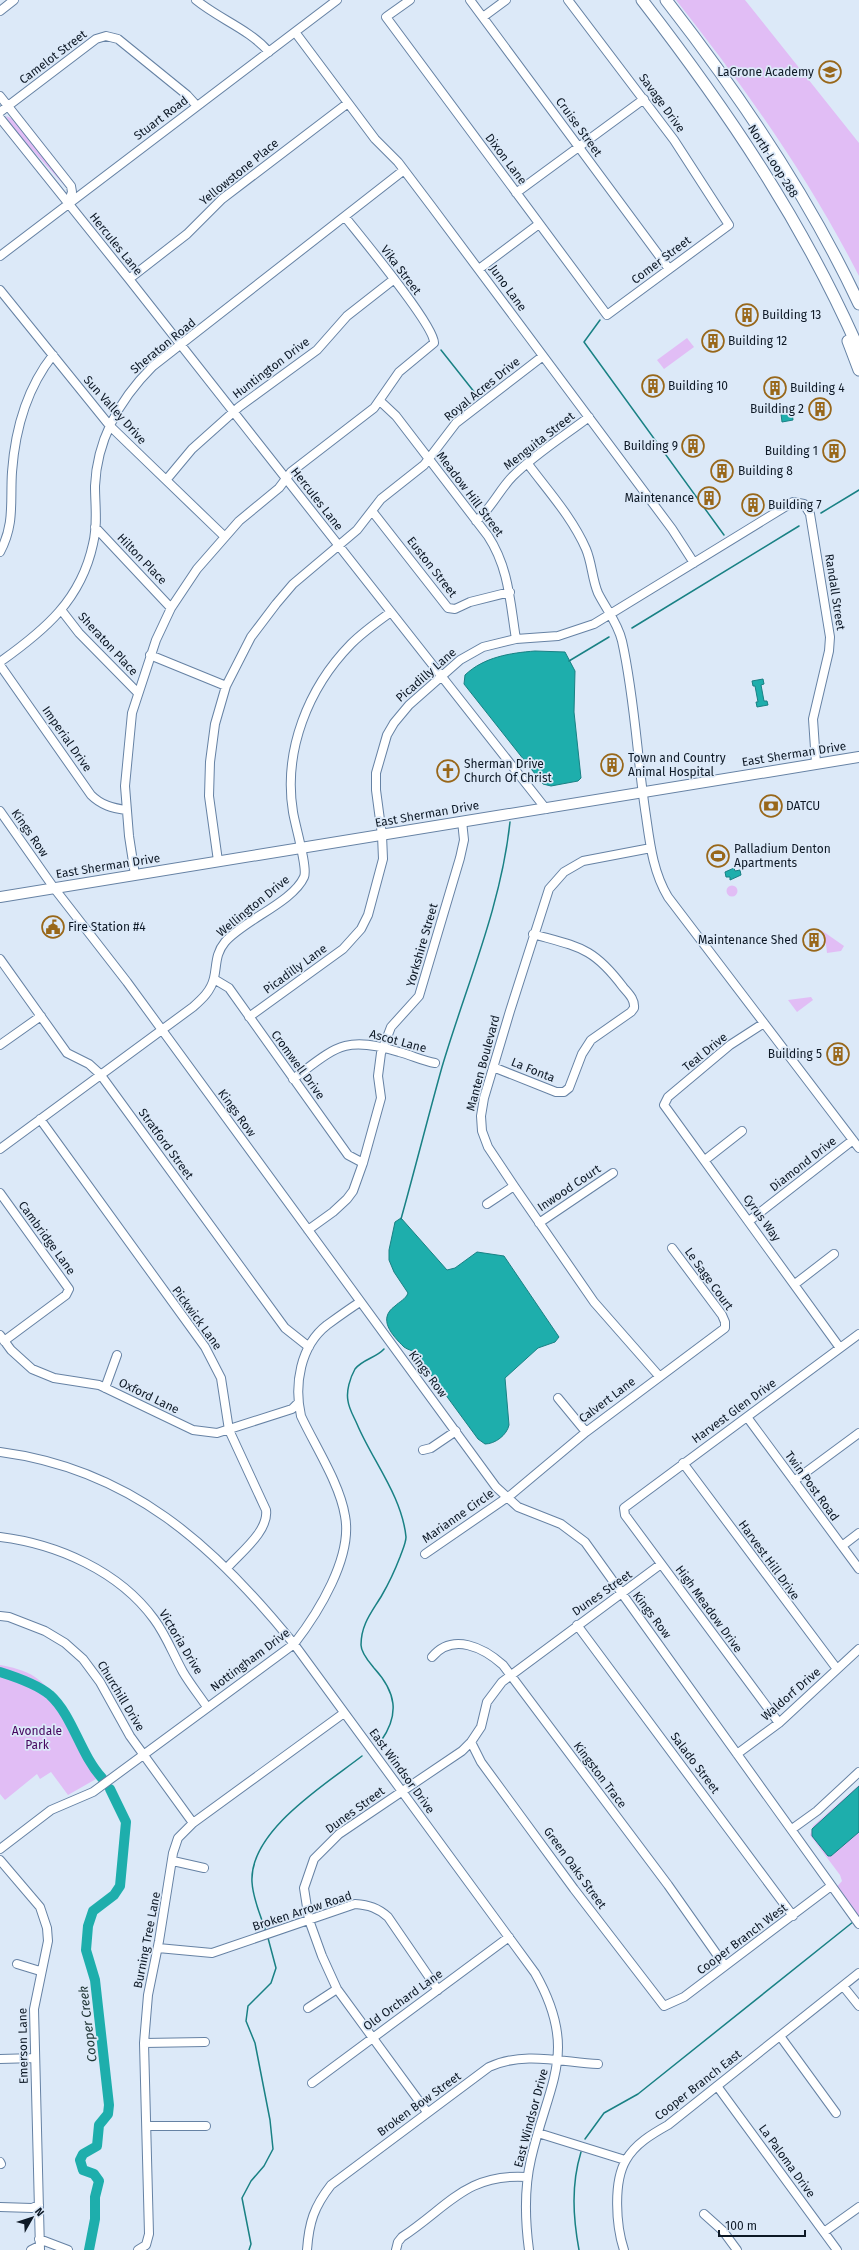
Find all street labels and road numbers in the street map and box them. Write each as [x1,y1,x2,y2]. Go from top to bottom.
street label: Camelot Street [17,27,90,87]
street label: Savage Drive [636,71,688,135]
street label: Stuart Road [131,93,191,143]
street label: Cruise Street [553,95,605,160]
street label: North Loop 288 [745,122,801,200]
street label: Dixon Lane [482,131,530,187]
street label: Yellowstone Place [197,136,281,208]
street label: Hercules Lane [87,210,145,278]
street label: Comer Street [629,233,694,287]
street label: Vika Street [378,243,425,298]
street label: Juno Lane [487,262,529,314]
street label: Sheraton Road [128,315,198,377]
street label: Huntington Drive [230,335,312,401]
street label: Royal Acres Drive [441,354,523,424]
street label: Sun Valley Drive [81,373,149,447]
street label: Menguita Street [501,409,578,473]
street label: Meadow Hill Street [434,449,507,540]
street label: Hercules Lane [288,465,346,533]
street label: Hilton Place [114,531,170,587]
street label: Euston Street [404,534,460,600]
street label: Randall Street [822,553,848,632]
street label: Sheraton Place [75,610,141,678]
street label: Picadilly Lane [393,645,459,705]
street label: Imperial Drive [39,704,95,774]
street label: East Sherman Drive [741,739,847,769]
street label: East Sherman Drive [374,798,480,830]
street label: Kings Row [8,806,52,860]
street label: East Sherman Drive [55,851,161,881]
street label: Wellington Drive [214,872,292,940]
street label: Yorkshire Street [403,901,441,988]
street label: Picadilly Lane [261,941,329,997]
street label: Manten Boulevard [463,1014,503,1112]
street label: Ascot Lane [368,1027,428,1055]
street label: Cromwell Drive [268,1028,328,1102]
street label: Teal Drive [680,1030,730,1074]
street label: La Fonta [509,1055,557,1085]
street label: Kings Row [215,1087,259,1140]
street label: Stratford Street [136,1106,197,1183]
street label: Diamond Drive [767,1134,839,1194]
street label: Inwood Court [535,1161,604,1214]
street label: Cyrus Way [740,1192,784,1244]
street label: Cambridge Lane [16,1199,78,1277]
street label: Le Sage Court [682,1245,737,1313]
street label: Pickwick Lane [169,1283,225,1353]
street label: Kings Row [406,1348,450,1401]
street label: Calvert Lane [576,1374,638,1426]
street label: Oxford Lane [116,1375,182,1417]
street label: Harvest Glen Drive [689,1376,779,1446]
street label: Twin Post Road [782,1449,842,1523]
street label: Marianne Circle [419,1486,497,1546]
street label: Harvest Hill Drive [735,1518,803,1602]
street label: High Meadow Drive [673,1563,745,1655]
street label: Dunes Street [569,1567,635,1619]
street label: Kings Row [630,1589,674,1642]
street label: Victoria Drive [156,1607,206,1677]
street label: Nottingham Drive [208,1626,292,1694]
street label: Churchill Drive [95,1658,147,1734]
street label: Waldorf Drive [759,1665,823,1723]
street label: East Windsor Drive [366,1726,438,1816]
street label: Salado Street [667,1730,723,1797]
street label: Kingston Trace [571,1739,629,1811]
street label: Dunes Street [323,1783,388,1836]
street label: Green Oaks Street [541,1825,610,1912]
street label: Broken Arrow Road [251,1888,353,1934]
street label: Burning Tree Lane [131,1891,163,1989]
street label: Cooper Branch West [694,1900,790,1977]
street label: Old Orchard Lane [361,1967,445,2033]
street label: Emerson Lane [15,2008,31,2084]
street label: Cooper Branch East [652,2047,744,2123]
street label: East Windsor Drive [511,2067,551,2169]
street label: Broken Bow Street [374,2069,464,2139]
street label: La Paloma Drive [756,2122,818,2200]

